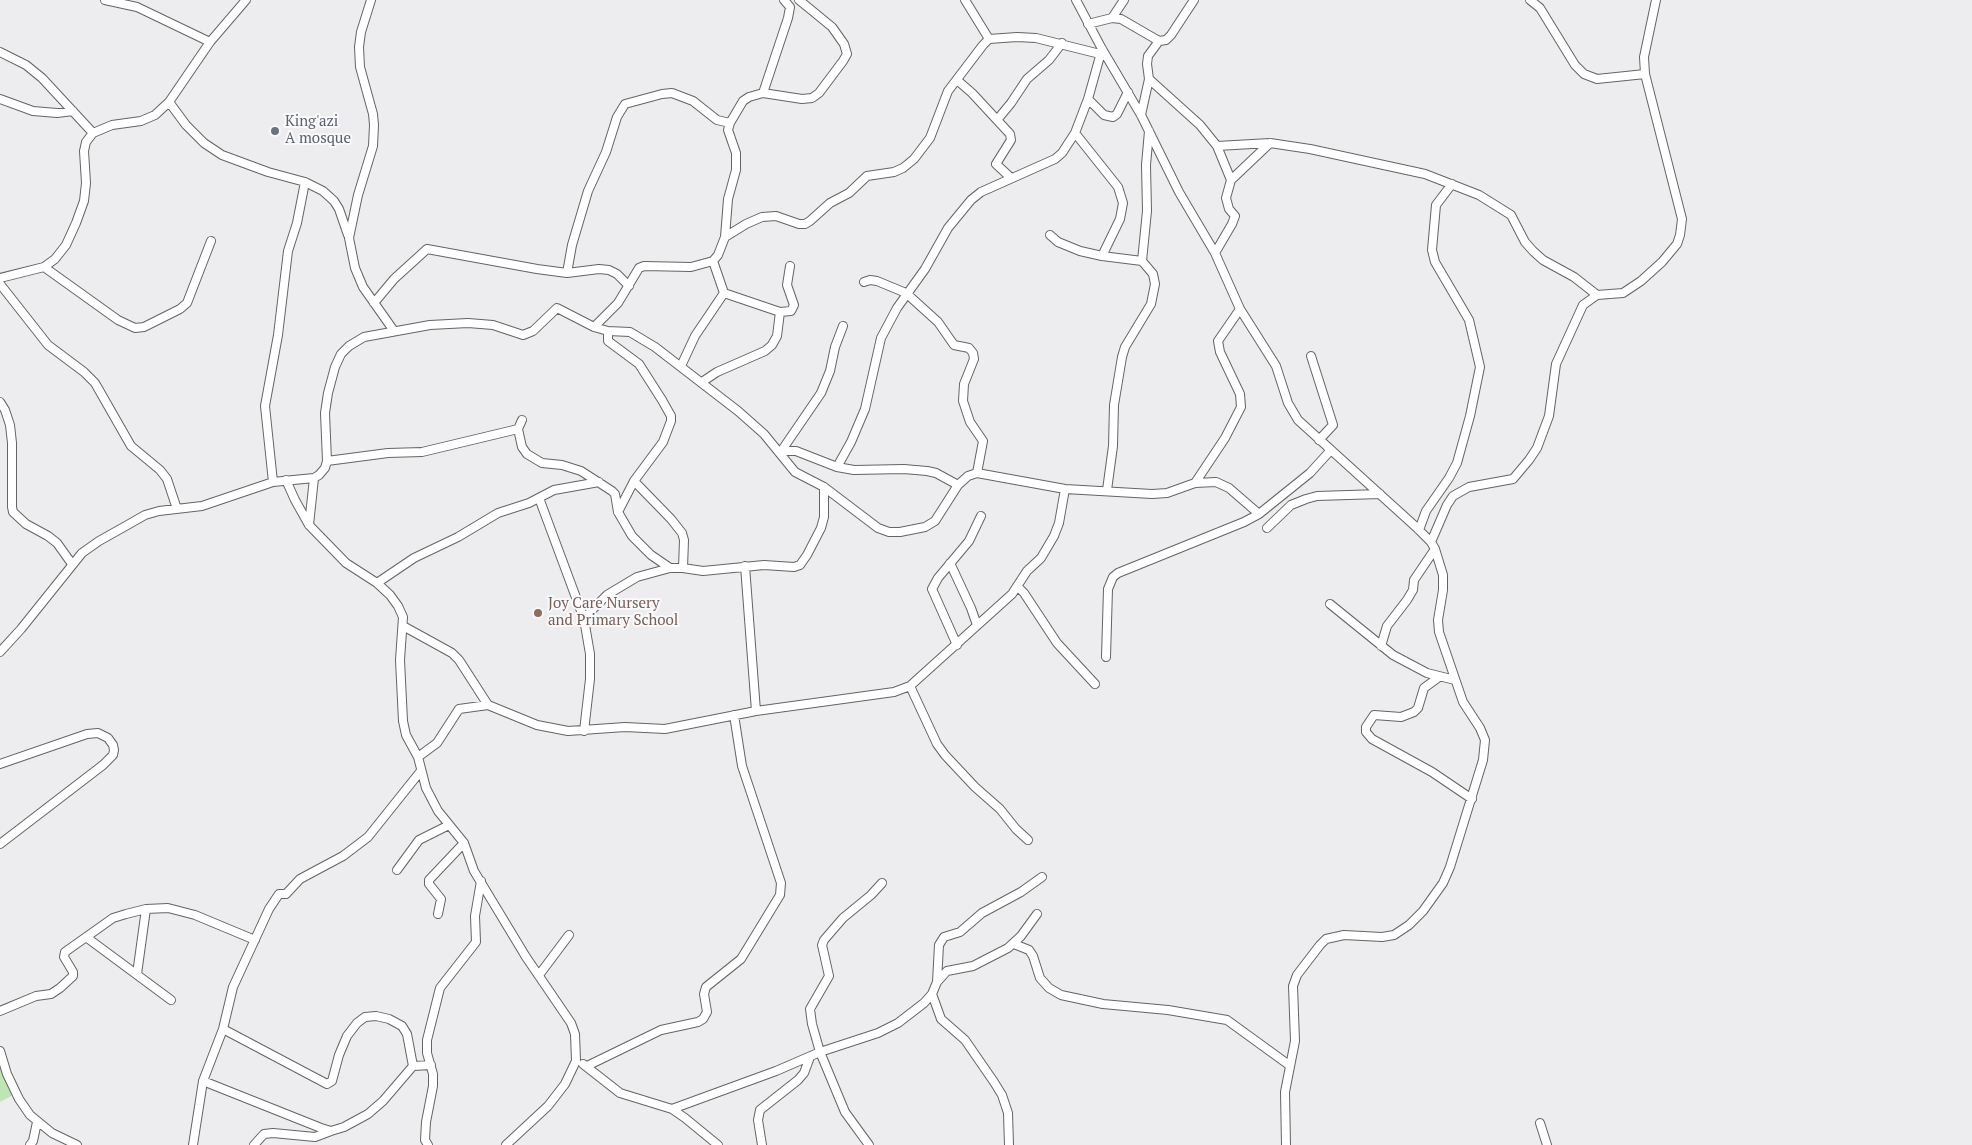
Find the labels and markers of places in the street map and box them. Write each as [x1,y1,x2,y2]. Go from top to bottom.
place label: King'azi A mosque [285,113,351,148]
marker: King'azi A mosque [269,125,281,137]
place label: Joy Care Nursery and Primary School [548,595,678,630]
marker: Joy Care Nursery and Primary School [532,607,544,619]

